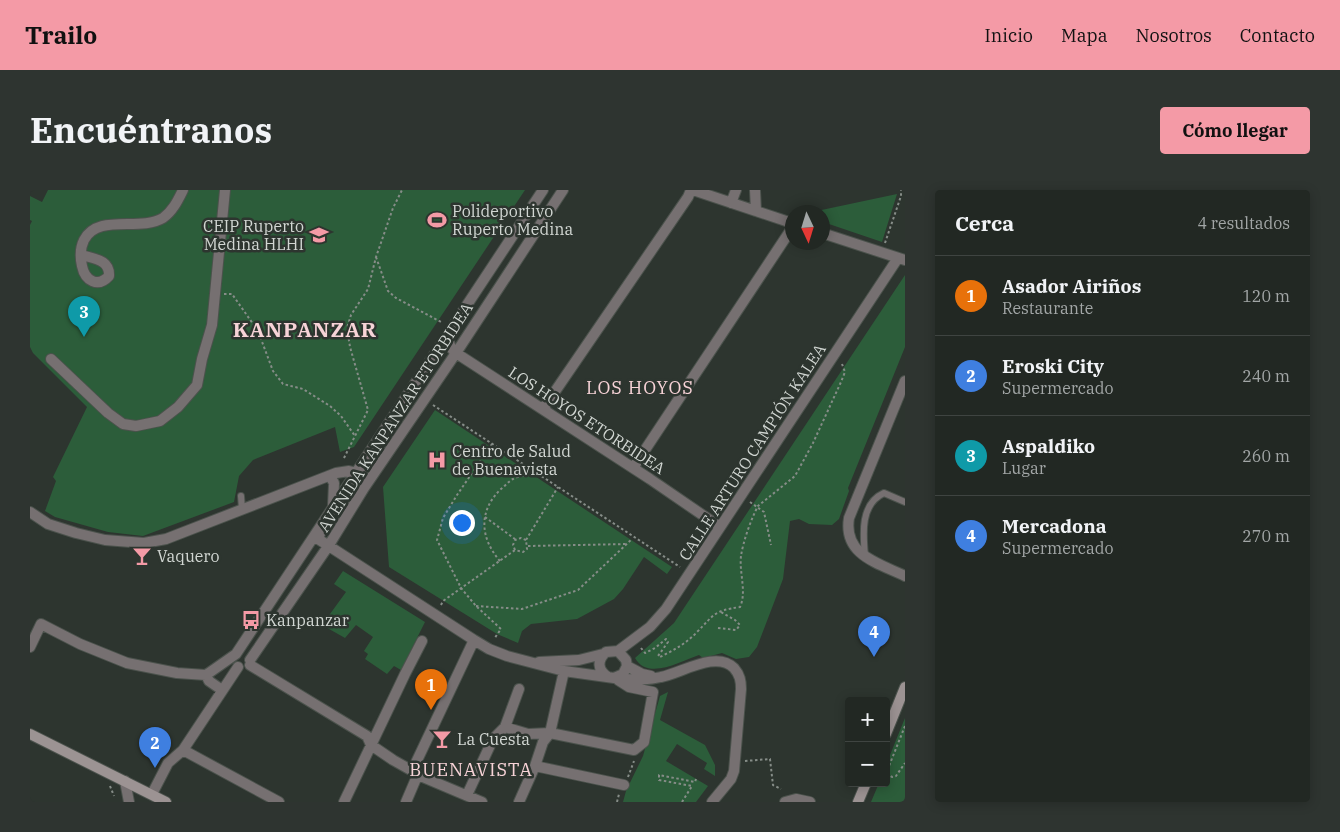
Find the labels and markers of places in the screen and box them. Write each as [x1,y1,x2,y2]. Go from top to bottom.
place label: Polideportivo Ruperto Medina [452,201,573,239]
sports icon: Polideportivo Ruperto Medina [426,209,448,231]
place label: CEIP Ruperto Medina HLHI [203,216,304,254]
school or university icon: CEIP Ruperto Medina HLHI [308,224,330,246]
pin: 3 [68,296,100,337]
place label: Centro de Salud de Buenavista [452,441,571,479]
hospital icon: Centro de Salud de Buenavista [426,449,448,471]
bar icon: Vaquero [131,545,153,567]
place label: Vaquero [157,546,219,566]
bus stop icon: Kanpanzar [240,609,262,631]
place label: Kanpanzar [266,610,349,630]
pin: 4 [858,616,890,657]
pin: 1 [415,669,447,710]
pin: 2 [139,727,171,768]
bar icon: La Cuesta [431,728,453,750]
place label: La Cuesta [457,729,530,749]

